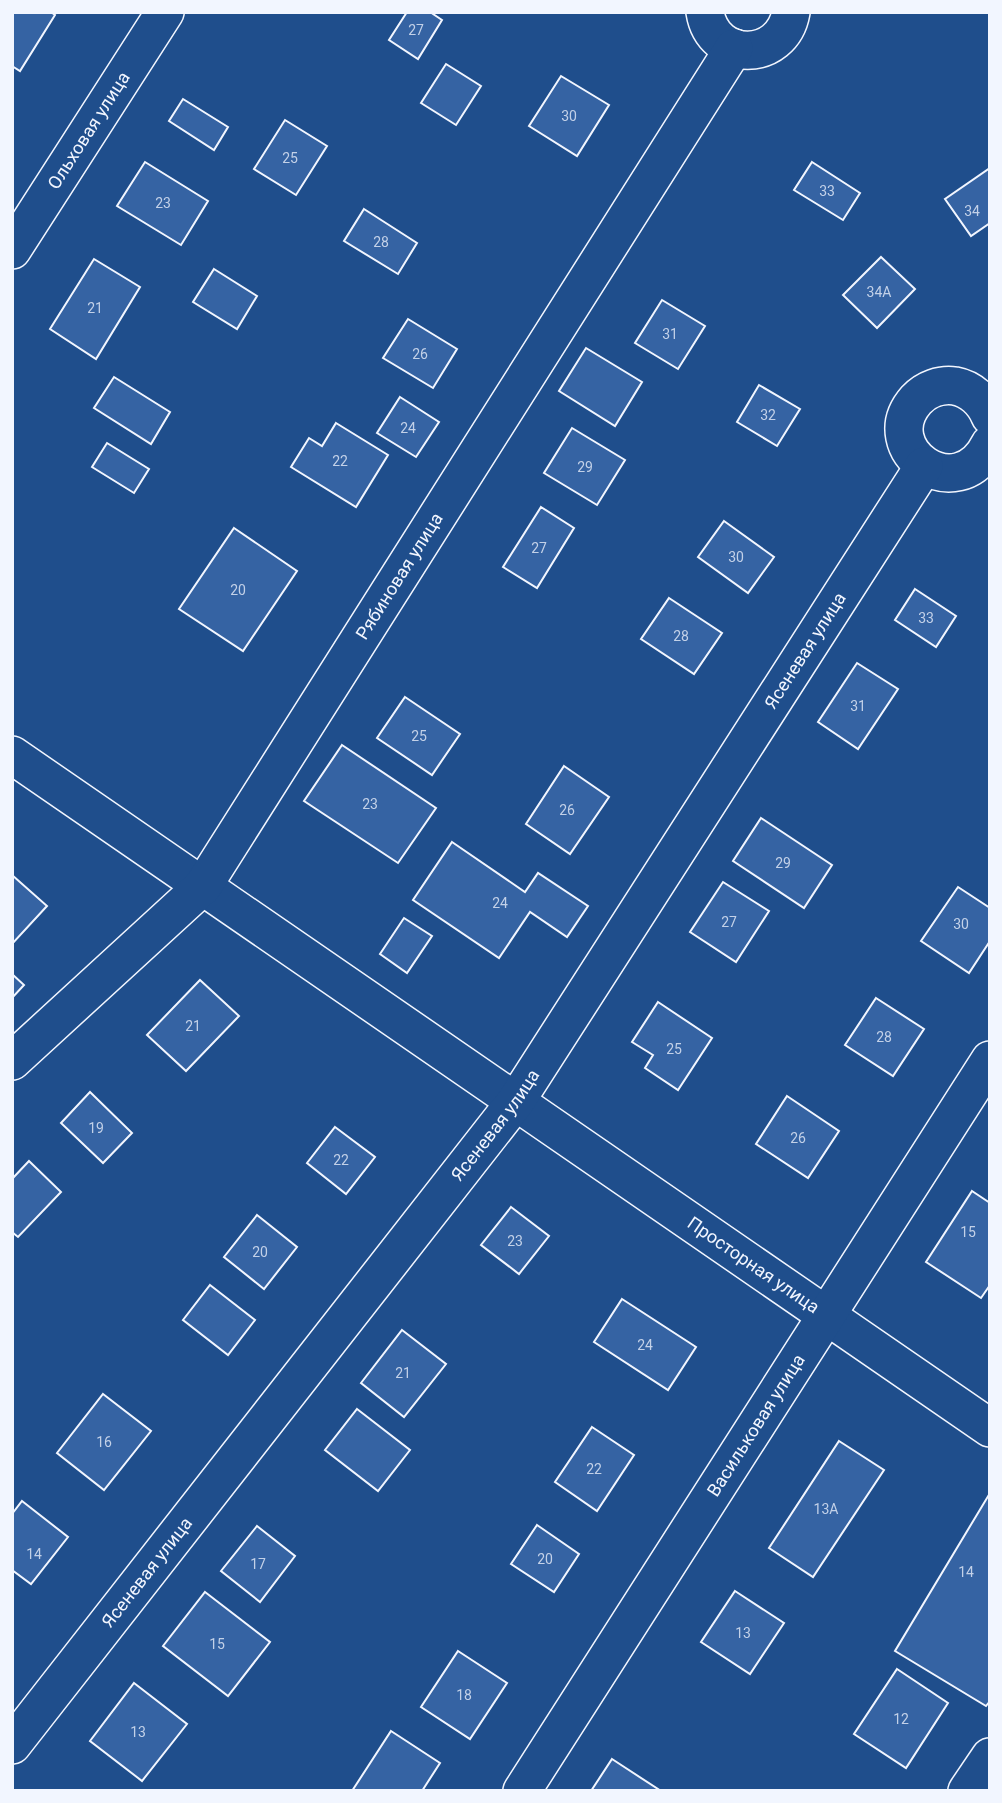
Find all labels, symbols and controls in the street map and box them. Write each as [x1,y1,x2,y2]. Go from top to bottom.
house number: 27 [408,22,424,38]
street label: Ольховая улица [43,68,134,193]
house number: 30 [561,108,577,124]
house number: 25 [282,150,298,166]
house number: 33 [819,183,835,199]
house number: 23 [155,195,171,211]
house number: 34 [964,203,980,219]
house number: 28 [373,234,389,250]
house number: 34А [867,284,891,300]
house number: 21 [87,300,103,316]
house number: 31 [662,326,678,342]
house number: 26 [412,346,428,362]
house number: 32 [760,407,776,423]
house number: 24 [400,420,416,436]
house number: 22 [332,453,348,469]
house number: 29 [577,459,593,475]
street label: Рябиновая улица [351,508,447,643]
house number: 27 [531,540,547,556]
house number: 30 [728,549,744,565]
house number: 20 [230,582,246,598]
street label: Ясеневая улица [760,588,850,713]
house number: 33 [918,610,934,626]
house number: 28 [673,628,689,644]
house number: 31 [850,698,866,714]
house number: 25 [411,728,427,744]
house number: 23 [362,796,378,812]
house number: 26 [559,802,575,818]
house number: 29 [775,855,791,871]
house number: 24 [492,895,508,911]
house number: 27 [721,914,737,930]
house number: 30 [953,916,969,932]
house number: 21 [185,1018,201,1034]
house number: 28 [876,1029,892,1045]
house number: 25 [666,1041,682,1057]
street label: Ясеневая улица [446,1065,544,1185]
house number: 19 [88,1120,104,1136]
house number: 26 [790,1130,806,1146]
house number: 22 [333,1152,349,1168]
street label: Просторная улица [684,1212,824,1317]
house number: 15 [960,1224,976,1240]
house number: 23 [507,1233,523,1249]
house number: 20 [252,1244,268,1260]
house number: 24 [637,1337,653,1353]
street label: Васильковая улица [702,1350,809,1500]
house number: 21 [395,1365,411,1381]
house number: 16 [96,1434,112,1450]
house number: 22 [586,1461,602,1477]
house number: 13А [814,1501,838,1517]
street label: Ясеневая улица [97,1513,196,1632]
house number: 14 [26,1546,42,1562]
house number: 20 [537,1551,553,1567]
house number: 17 [250,1556,266,1572]
house number: 14 [958,1564,974,1580]
house number: 13 [735,1625,751,1641]
house number: 15 [209,1636,225,1652]
house number: 18 [456,1687,472,1703]
house number: 12 [893,1711,909,1727]
house number: 13 [130,1724,146,1740]

